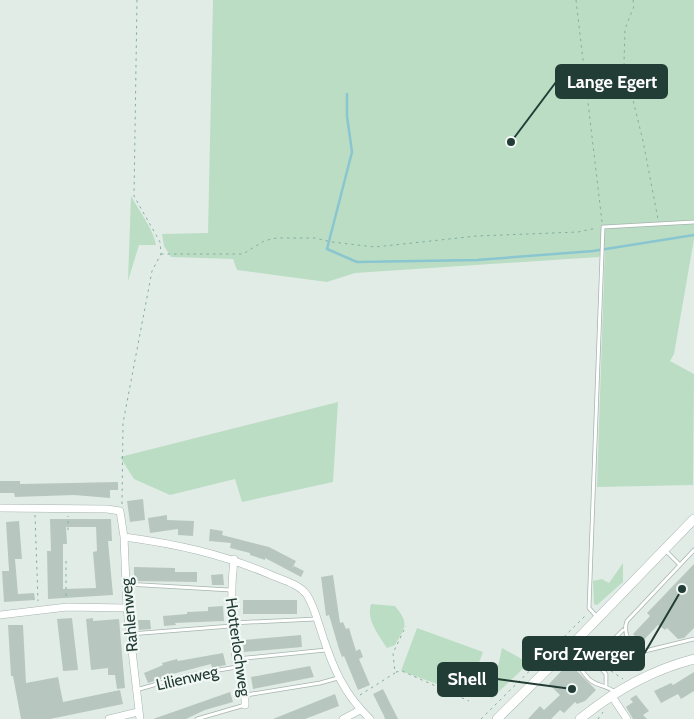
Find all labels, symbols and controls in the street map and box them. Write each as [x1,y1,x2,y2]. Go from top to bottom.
callout: Lange Egert [556,65,667,98]
text: Lange Egert [567,71,657,93]
street label: Rahlenweg [116,576,142,653]
street label: Hotterlochweg [222,596,254,699]
callout: Ford Zwerger [523,637,644,670]
text: Ford Zwerger [534,643,635,665]
street label: Lilienweg [154,661,221,694]
callout: Shell [438,663,497,696]
text: Shell [448,668,487,690]

